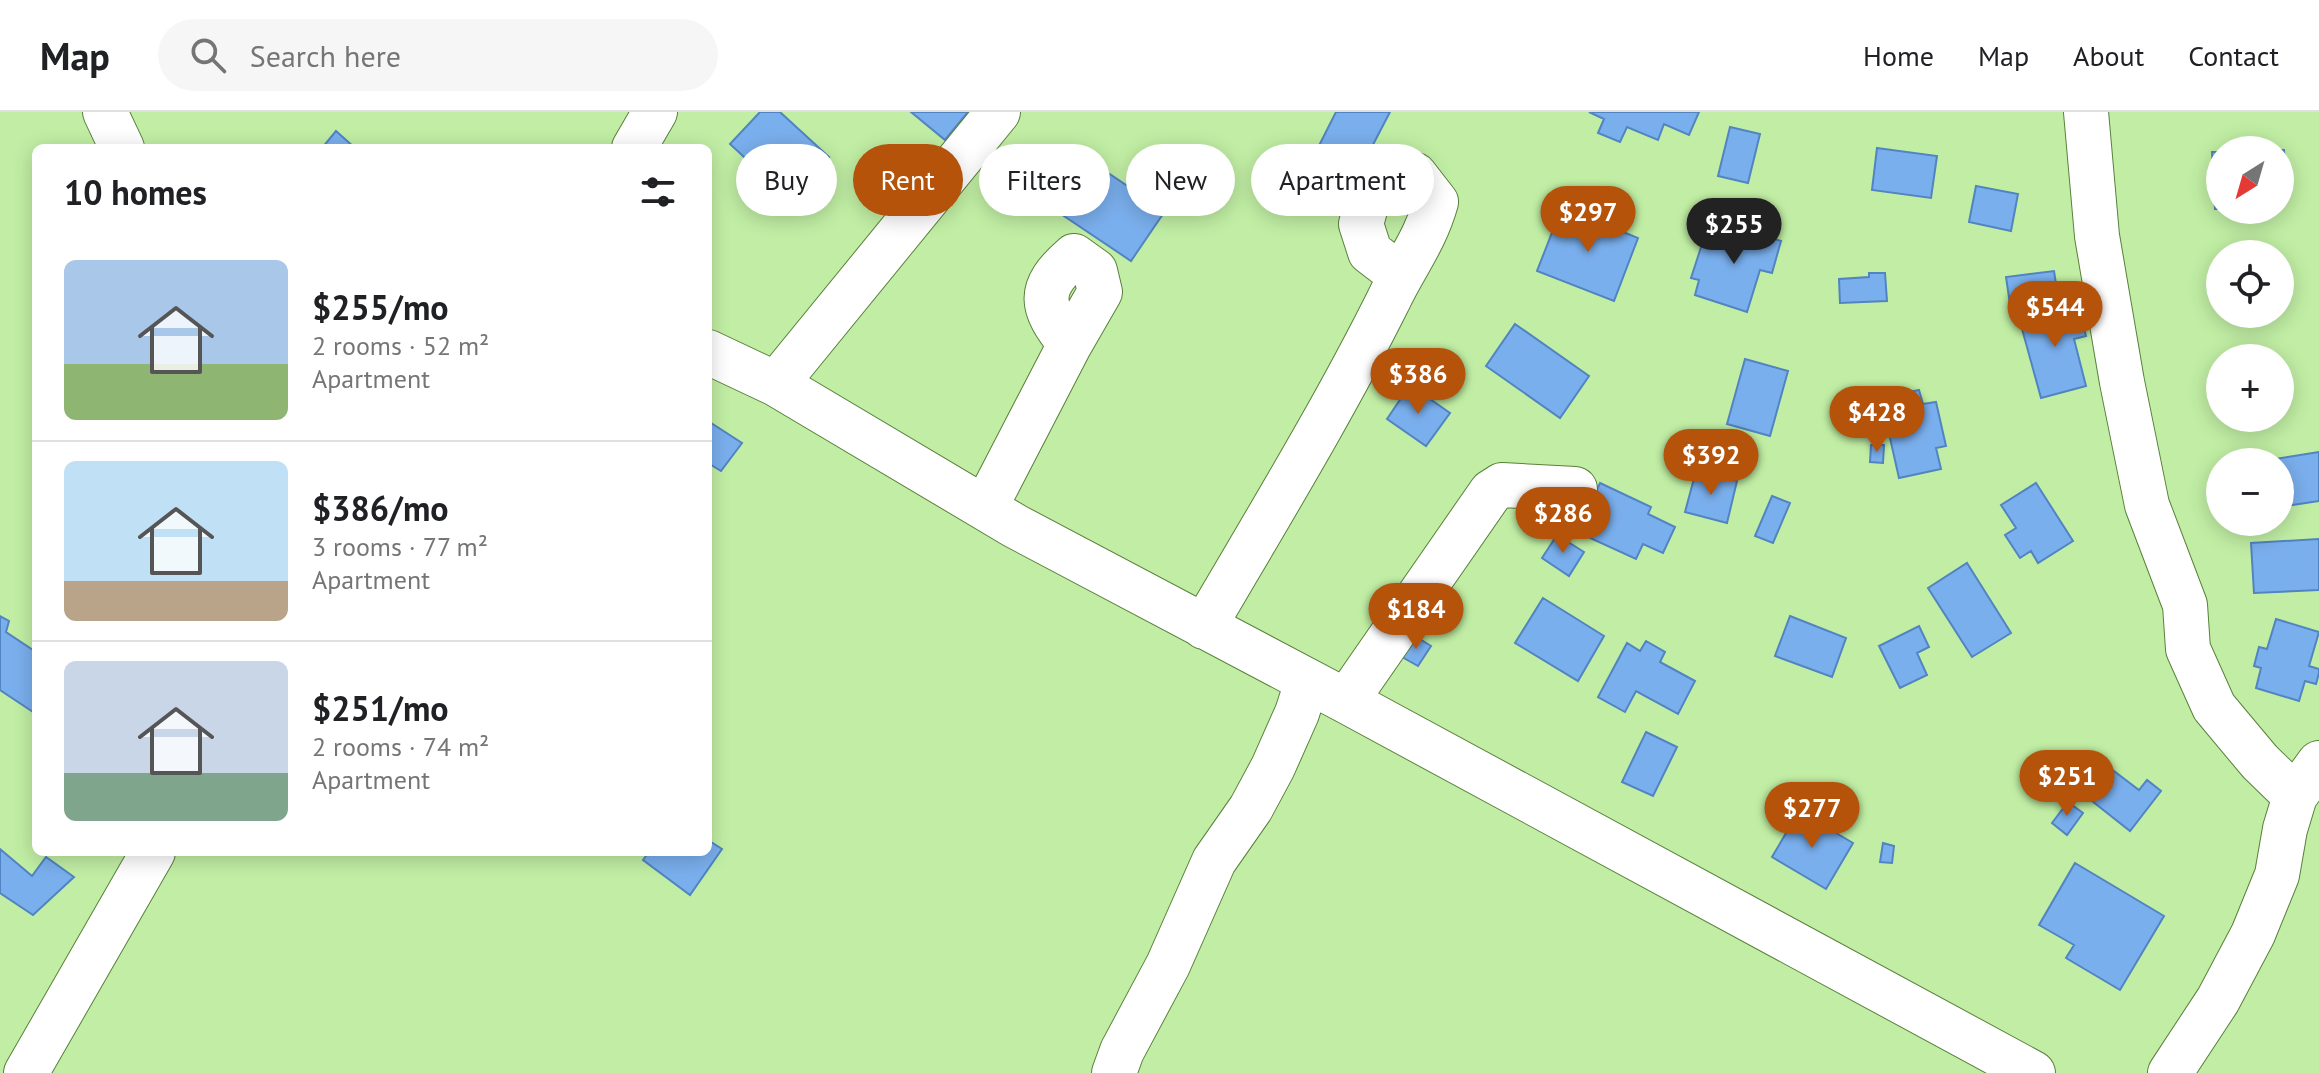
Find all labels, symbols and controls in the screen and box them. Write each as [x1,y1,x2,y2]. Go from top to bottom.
search box [158,19,718,91]
text: Map [40,31,110,80]
icon: search [186,33,230,77]
text: Search here [250,36,401,75]
text: Home [1863,37,1934,74]
text: Map [1978,37,2029,74]
text: About [2073,37,2144,74]
text: Contact [2188,37,2279,74]
north arrow [2206,136,2294,224]
map controls [2206,136,2294,536]
chip: Buy [736,144,837,216]
chip: Rent [853,144,963,216]
chip: Filters [979,144,1110,216]
chip: New [1126,144,1235,216]
chip: Apartment [1251,144,1434,216]
text: 10 homes [64,170,207,214]
icon: filters [636,170,680,214]
pin: $297 [1541,186,1635,254]
text: $297 [1559,195,1617,228]
pin: $255 [1687,198,1781,266]
text: $255 [1705,207,1763,240]
button: locate [2206,240,2294,328]
pin: $544 [2008,281,2102,349]
text: $255/mo [312,285,449,329]
text: $544 [2026,290,2084,323]
icon: home [128,292,224,388]
text: 2 rooms · 52 m² [312,329,489,362]
button: + [2206,344,2294,432]
pin: $386 [1371,348,1465,416]
text: $386 [1389,357,1447,390]
text: Apartment [312,362,430,395]
pin: $428 [1830,386,1924,454]
text: $428 [1848,395,1906,428]
pin: $392 [1664,429,1758,497]
text: $392 [1682,438,1740,471]
button: − [2206,448,2294,536]
text: $386/mo [312,486,449,530]
pin: $286 [1516,487,1610,555]
icon: home [128,493,224,589]
text: $286 [1534,496,1592,529]
text: 3 rooms · 77 m² [312,530,488,563]
text: Apartment [312,563,430,596]
pin: $184 [1369,583,1463,651]
text: $184 [1387,592,1445,625]
text: $251/mo [312,686,449,730]
icon: home [128,693,224,789]
text: 2 rooms · 74 m² [312,730,489,763]
pin: $251 [2020,750,2114,818]
text: $251 [2038,759,2096,792]
text: Apartment [312,763,430,796]
pin: $277 [1765,782,1859,850]
text: $277 [1783,791,1841,824]

